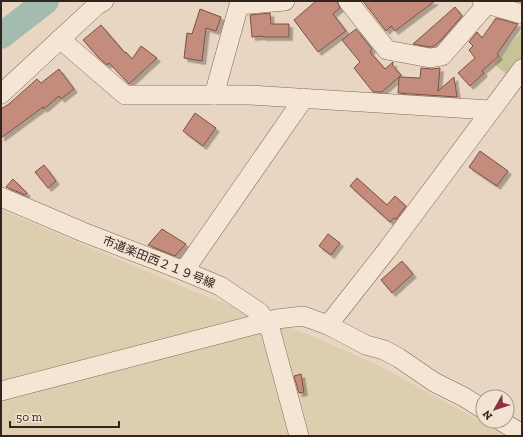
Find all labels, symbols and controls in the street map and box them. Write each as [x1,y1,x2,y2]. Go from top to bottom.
street label: 市道楽田西２１９号線 [101,233,217,291]
north arrow [475,389,515,429]
scale bar [10,403,119,429]
text: N [480,407,495,422]
text: 50 m [16,410,43,424]

